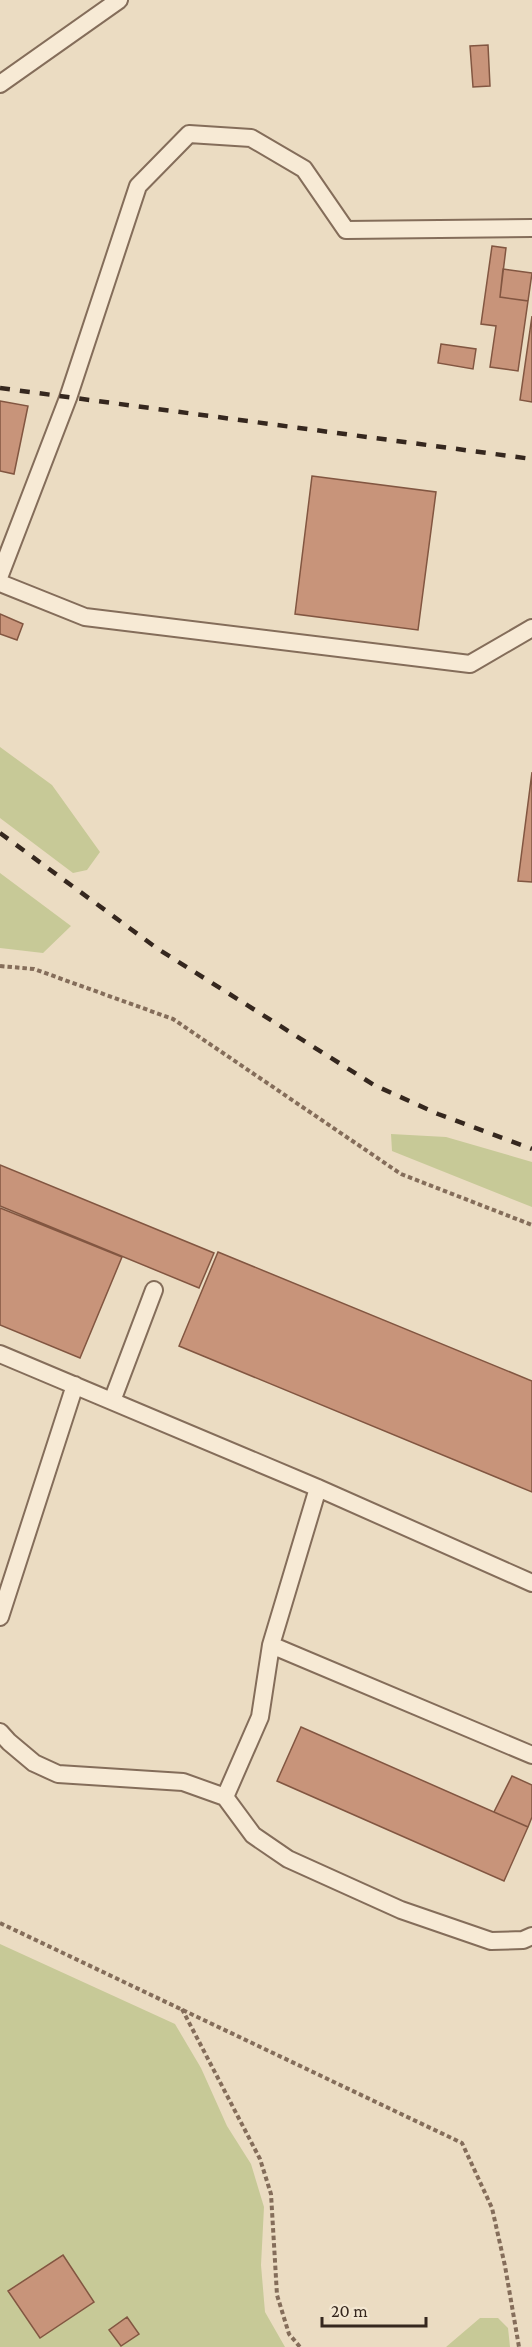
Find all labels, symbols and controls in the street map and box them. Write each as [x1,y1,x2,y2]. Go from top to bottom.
scale bar [322,2290,426,2328]
text: 20 m [331,2301,368,2321]

